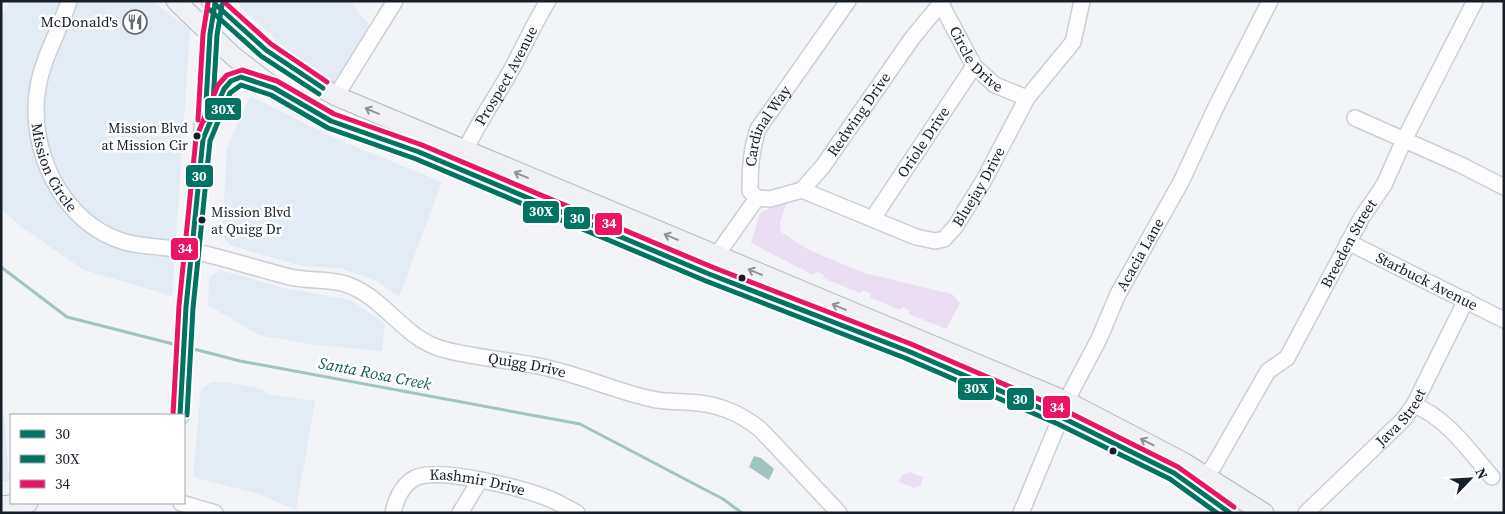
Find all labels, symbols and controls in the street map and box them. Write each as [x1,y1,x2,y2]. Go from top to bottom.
restaurant icon: McDonald's [122,9,148,35]
place label: McDonald's [41,11,118,32]
street label: Prospect Avenue [470,22,542,129]
street label: Circle Drive [945,22,1006,97]
street label: Redwing Drive [822,68,895,160]
street label: Cardinal Way [740,81,796,167]
line badge: 30X [204,97,242,121]
text: 30X [211,99,236,119]
street label: Oriole Drive [892,102,954,182]
one-way arrow [365,106,380,116]
place label: Mission Blvd at Mission Cir [102,118,188,155]
street label: Mission Circle [27,122,83,217]
marker: Mission Blvd at Mission Cir [192,131,202,141]
street label: Bluejay Drive [947,143,1010,230]
line badge: 30 [185,164,214,188]
text: 30 [191,166,207,186]
one-way arrow [514,169,529,179]
street label: Breeden Street [1315,195,1381,291]
line badge: 30X [522,200,560,224]
text: 30X [529,201,554,221]
place label: Mission Blvd at Quigg Dr [211,202,291,239]
line badge: 30 [563,206,591,230]
text: 30 [569,208,585,228]
line badge: 34 [594,212,623,236]
text: 34 [601,213,617,233]
street label: Acacia Lane [1111,214,1169,295]
marker: Mission Blvd at Quigg Dr [197,215,207,225]
one-way arrow [664,232,679,241]
line badge: 34 [170,237,199,261]
text: 34 [177,238,193,258]
street label: Starbuck Avenue [1372,247,1482,315]
one-way arrow [748,267,763,276]
unlabelled marker [737,273,747,283]
one-way arrow [832,301,847,311]
street label: Quigg Drive [487,347,569,383]
water label: Santa Rosa Creek [317,351,434,395]
line badge: 30X [957,377,995,401]
text: 30X [964,378,989,398]
street label: Java Street [1370,385,1431,452]
line badge: 30 [1006,387,1035,411]
text: 30 [1012,389,1028,409]
line badge: 34 [1042,395,1071,419]
text: 34 [1049,397,1065,417]
legend [10,414,185,504]
text: 30 [55,423,70,444]
one-way arrow [1140,437,1155,447]
unlabelled marker [1108,446,1118,456]
text: 30X [55,448,80,469]
north arrow [1445,454,1495,504]
street label: Kashmir Drive [429,464,528,500]
text: N [1471,465,1493,482]
text: 34 [55,473,71,494]

